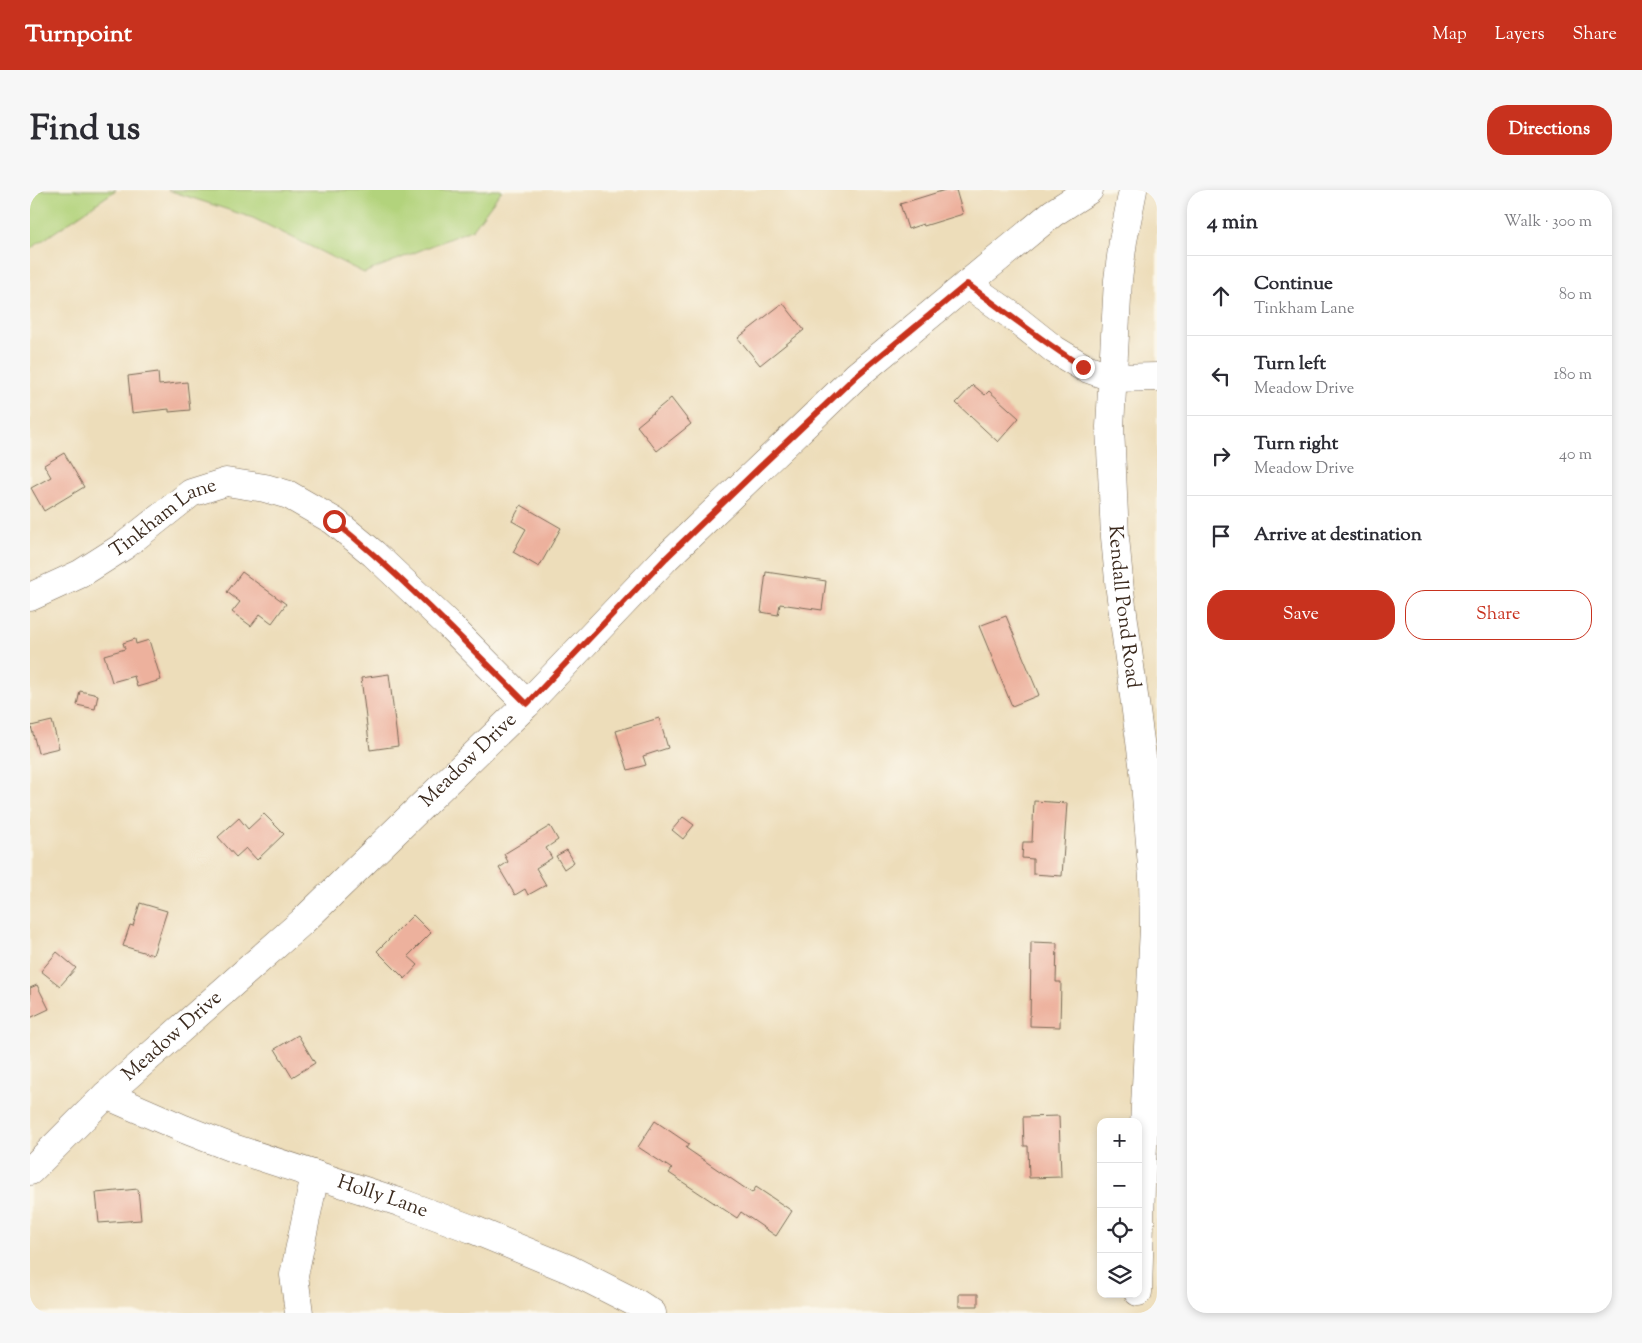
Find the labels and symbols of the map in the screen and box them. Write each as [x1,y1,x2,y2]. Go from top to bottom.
route end [1072,356,1095,379]
street label: Tinkham Lane [104,471,220,566]
route start [323,510,346,533]
street label: Kendall Pond Road [1100,525,1147,690]
street label: Meadow Drive [414,707,524,814]
street label: Meadow Drive [116,984,229,1089]
street label: Holly Lane [333,1168,432,1226]

